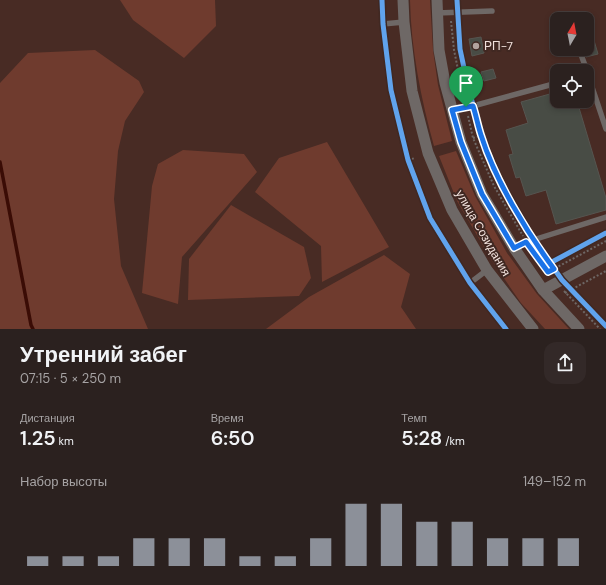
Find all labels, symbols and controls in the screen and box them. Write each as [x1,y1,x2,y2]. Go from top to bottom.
north arrow [550,12,594,56]
map controls [550,12,594,108]
place label: РП-7 [484,38,513,54]
marker: РП-7 [471,41,481,51]
button: locate [550,64,594,108]
pin [449,66,483,107]
icon: arrive [455,72,477,94]
street label: улица Созидания [452,187,514,279]
text: Утренний забег [20,340,187,369]
button: share [544,342,586,384]
text: 07:15 · 5 × 250 m [20,370,121,387]
text: Дистанция [20,411,75,425]
text: Время [211,411,244,425]
text: Темп [401,411,427,425]
text: 1.25 [20,425,56,451]
text: 6:50 [211,425,254,451]
text: 5:28 [401,425,442,451]
text: km [56,434,74,448]
text: /km [442,434,465,448]
text: Набор высоты [20,473,107,490]
text: 149–152 m [523,473,586,490]

